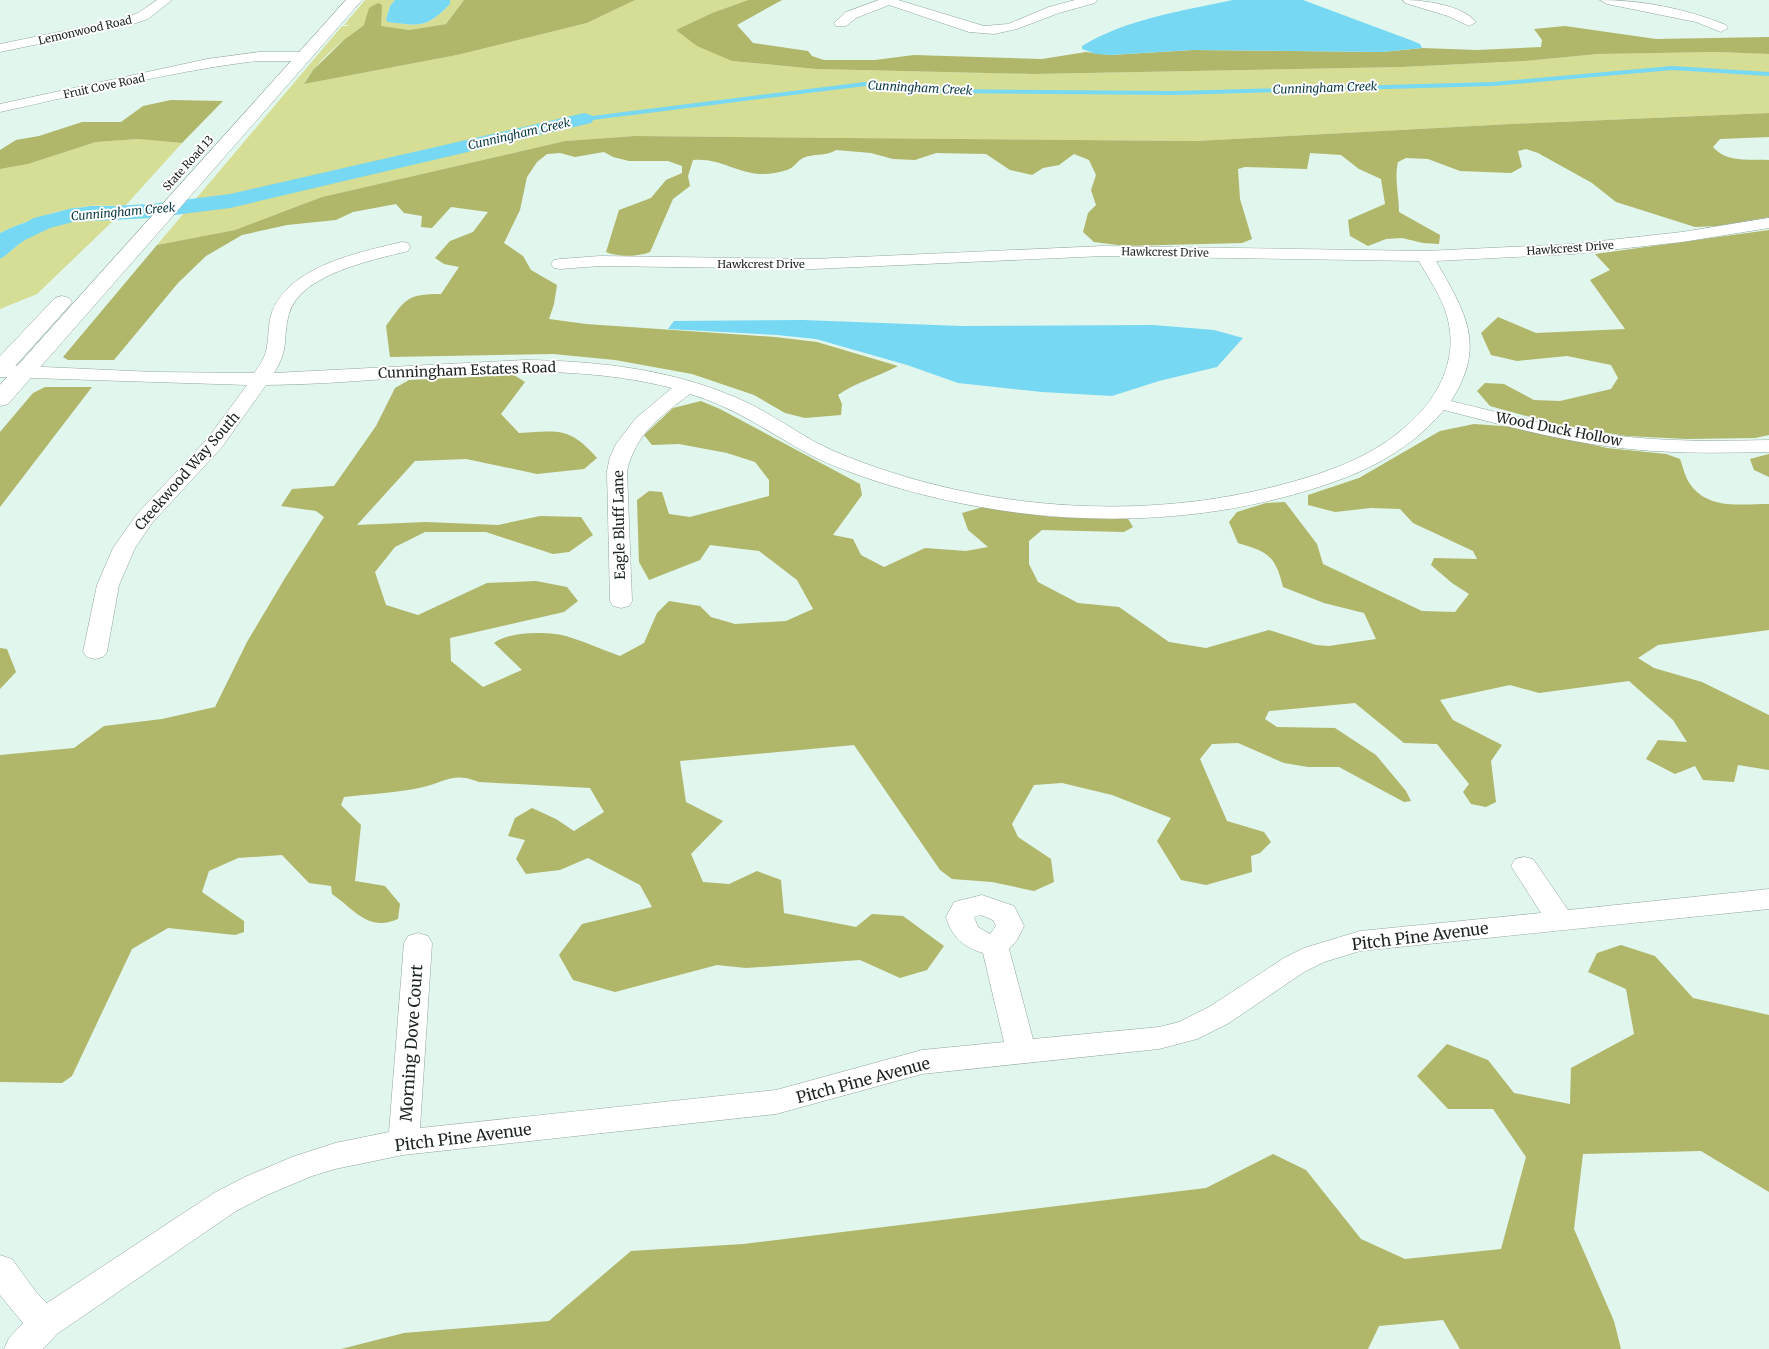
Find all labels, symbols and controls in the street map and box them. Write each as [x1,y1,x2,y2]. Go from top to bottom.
street label: Lemonwood Road [37,12,134,48]
street label: Fruit Cove Road [62,70,147,101]
water label: Cunningham Creek [867,77,973,98]
water label: Cunningham Creek [1272,78,1378,97]
water label: Cunningham Creek [466,114,572,153]
street label: State Road 13 [160,133,216,193]
water label: Cunningham Creek [70,199,176,224]
street label: Hawkcrest Drive [1526,238,1614,258]
street label: Hawkcrest Drive [1121,244,1209,260]
street label: Hawkcrest Drive [717,257,805,271]
street label: Cunningham Estates Road [378,358,557,382]
street label: Creekwood Way South [131,408,243,534]
street label: Wood Duck Hollow [1493,408,1624,450]
street label: Eagle Bluff Lane [609,470,629,580]
street label: Pitch Pine Avenue [1350,918,1490,954]
street label: Morning Dove Court [396,963,427,1122]
street label: Pitch Pine Avenue [794,1053,932,1107]
street label: Pitch Pine Avenue [393,1119,533,1155]

